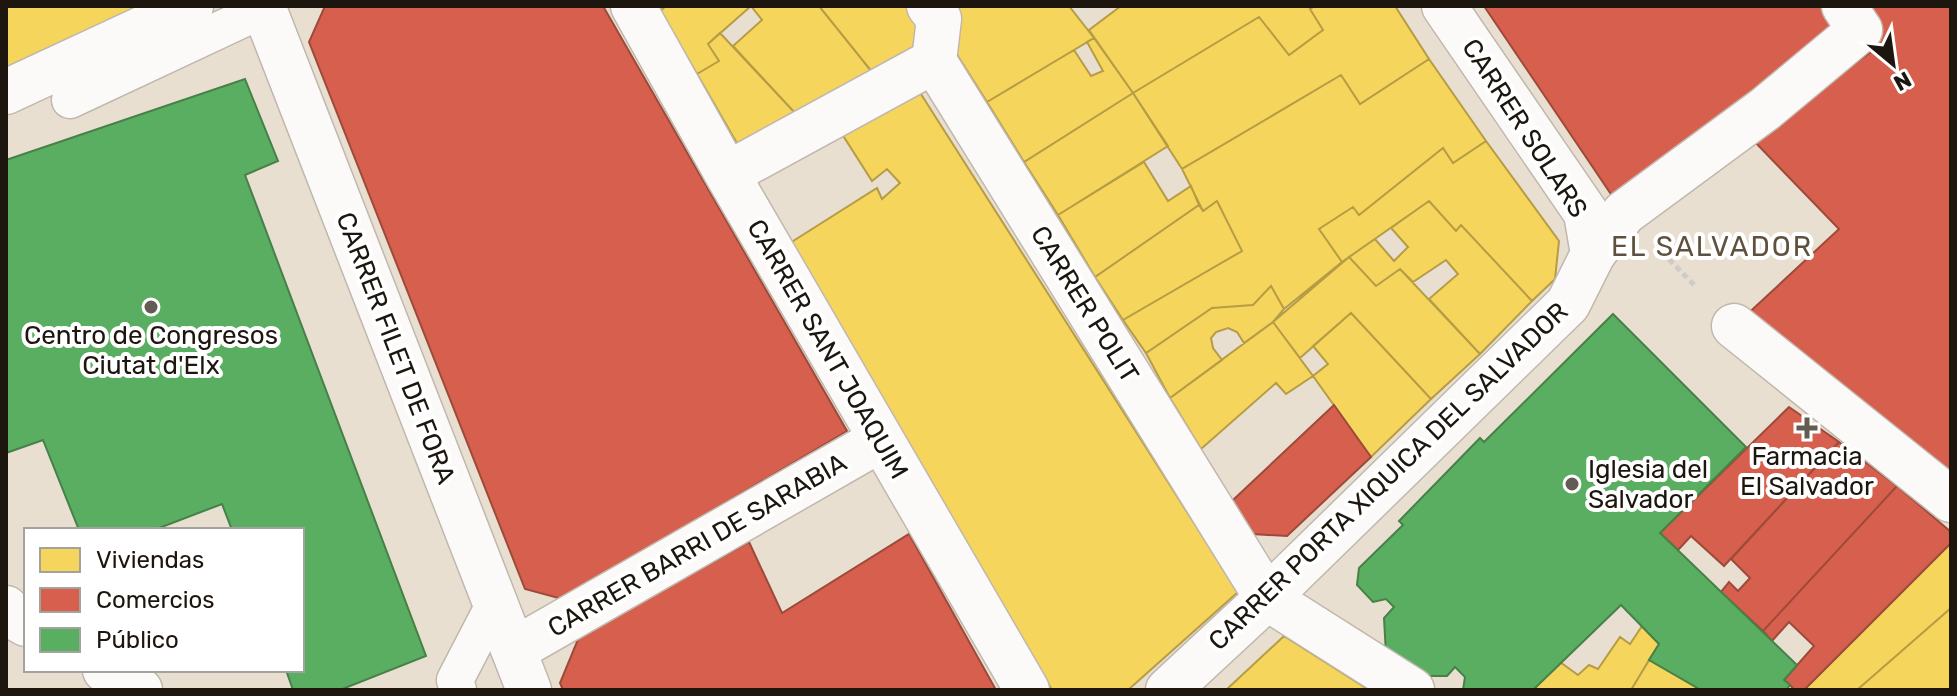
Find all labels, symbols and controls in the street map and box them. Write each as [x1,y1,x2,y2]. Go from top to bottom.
north arrow [1853,24,1933,104]
street label: CARRER SOLARS [1455,33,1594,223]
text: N [1889,65,1916,97]
street label: CARRER FILET DE FORA [329,208,462,488]
street label: CARRER SANT JOAQUIM [741,214,915,484]
street label: CARRER POLIT [1024,220,1145,388]
district label: EL SALVADOR [1611,230,1813,263]
street label: CARRER PORTA XIQUICA DEL SALVADOR [1202,296,1574,657]
marker: Centro de Congresos Ciutat d'Elx [142,298,160,316]
place label: Centro de Congresos Ciutat d'Elx [24,320,278,381]
marker: Farmacia El Salvador [1798,419,1816,437]
place label: Farmacia El Salvador [1740,441,1874,502]
street label: CARRER BARRI DE SARABIA [542,447,852,644]
place label: Iglesia del Salvador [1588,454,1708,515]
marker: Iglesia del Salvador [1563,475,1581,493]
legend [24,528,304,672]
text: Viviendas [96,546,204,574]
text: Comercios [96,586,215,614]
text: Público [96,626,179,654]

